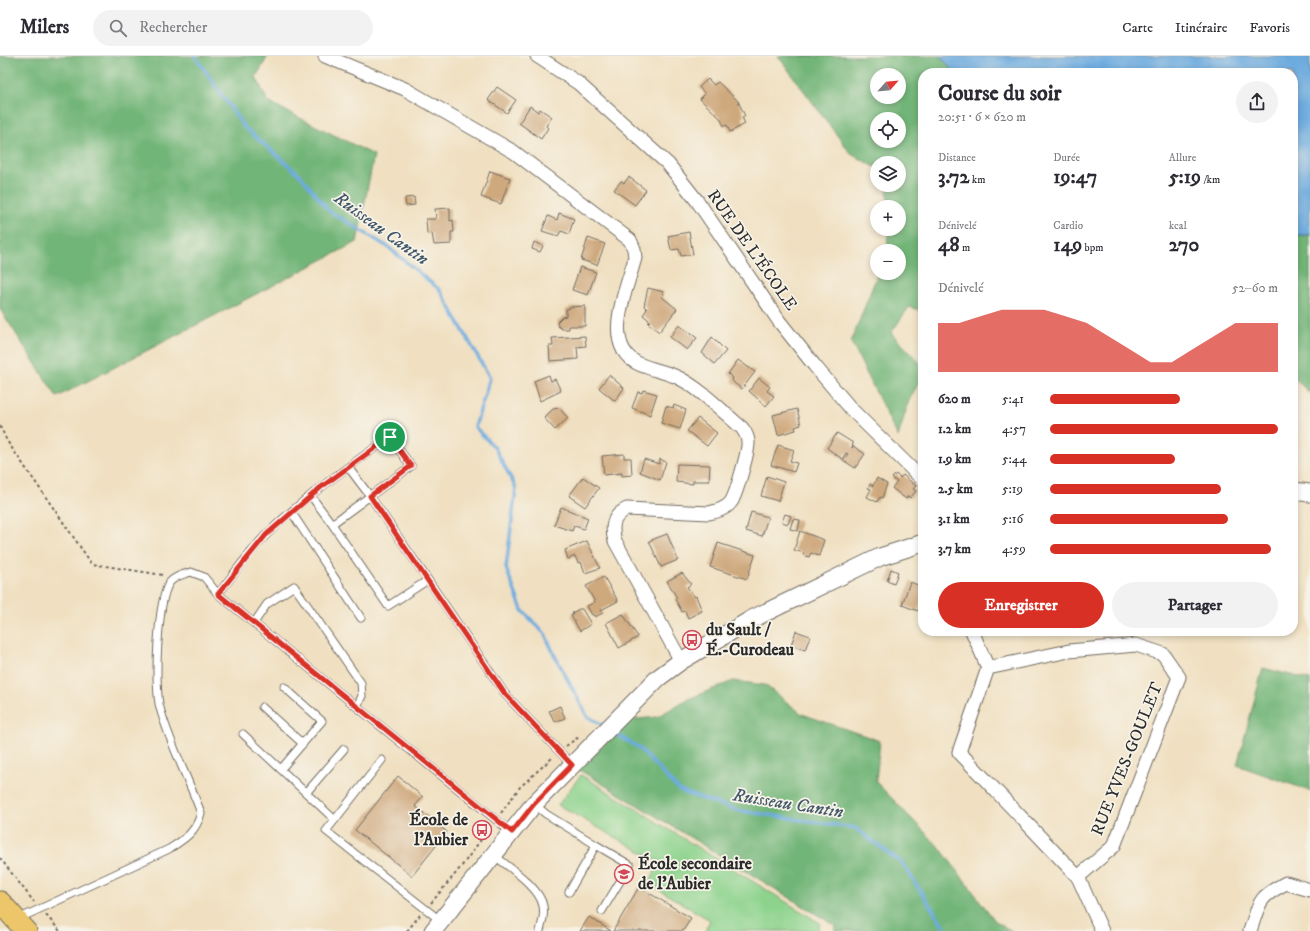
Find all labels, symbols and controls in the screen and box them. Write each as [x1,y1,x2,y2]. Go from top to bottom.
search box [93,10,373,46]
text: Milers [20,16,69,39]
icon: search [107,17,129,39]
text: Rechercher [139,18,207,37]
text: Carte [1122,19,1153,37]
text: Itinéraire [1175,19,1228,37]
text: Favoris [1250,19,1290,37]
north arrow [870,68,906,104]
map controls [870,68,906,280]
text: Course du soir [938,80,1062,107]
button: share [1236,81,1278,123]
text: 20:51 · 6 × 620 m [938,109,1026,125]
button: locate [870,112,906,148]
text: Distance [938,151,976,165]
text: Durée [1053,151,1080,165]
text: Allure [1169,151,1196,165]
button: layers [870,156,906,192]
text: 3.72 [938,165,969,190]
text: 19:47 [1053,165,1097,190]
text: 5:19 [1169,165,1201,190]
text: km [969,173,985,187]
text: /km [1201,173,1220,187]
street label: RUE DE L'ÉCOLE [702,185,802,315]
water label: Ruisseau Cantin [329,187,432,271]
button: + [870,200,906,236]
text: Dénivelé [938,219,977,233]
text: Cardio [1053,219,1083,233]
text: kcal [1169,219,1187,233]
text: 48 [938,233,960,258]
text: 149 [1053,233,1082,258]
text: 270 [1169,233,1199,258]
text: m [960,241,970,255]
text: bpm [1082,241,1103,255]
button: − [870,244,906,280]
text: Dénivelé [938,280,984,296]
text: 52–60 m [1232,280,1278,296]
text: 620 m [938,391,971,407]
text: 5:41 [1002,391,1024,407]
pin [373,420,407,454]
text: 1.2 km [938,421,971,437]
text: 4:57 [1002,421,1026,437]
icon: arrive [379,426,401,448]
text: 1.9 km [938,451,971,467]
text: 5:44 [1002,451,1027,467]
text: 2.5 km [938,481,973,497]
text: 5:19 [1002,481,1023,497]
text: 3.1 km [938,511,970,527]
text: 5:16 [1002,511,1023,527]
text: 3.7 km [938,541,971,557]
text: 4:59 [1002,541,1026,557]
button: Enregistrer [938,582,1104,628]
button: Partager [1112,582,1278,628]
place label: du Sault / É.-Curodeau [706,619,794,661]
bus stop icon: du Sault / É.-Curodeau [681,629,703,651]
street label: RUE YVES-GOULET [1086,679,1168,839]
water label: Ruisseau Cantin [730,784,845,824]
place label: École de l'Aubier [409,808,469,851]
bus stop icon: École de l'Aubier [471,819,493,841]
place label: École secondaire de l'Aubier [638,852,752,895]
school or university icon: École secondaire de l'Aubier [613,863,635,885]

